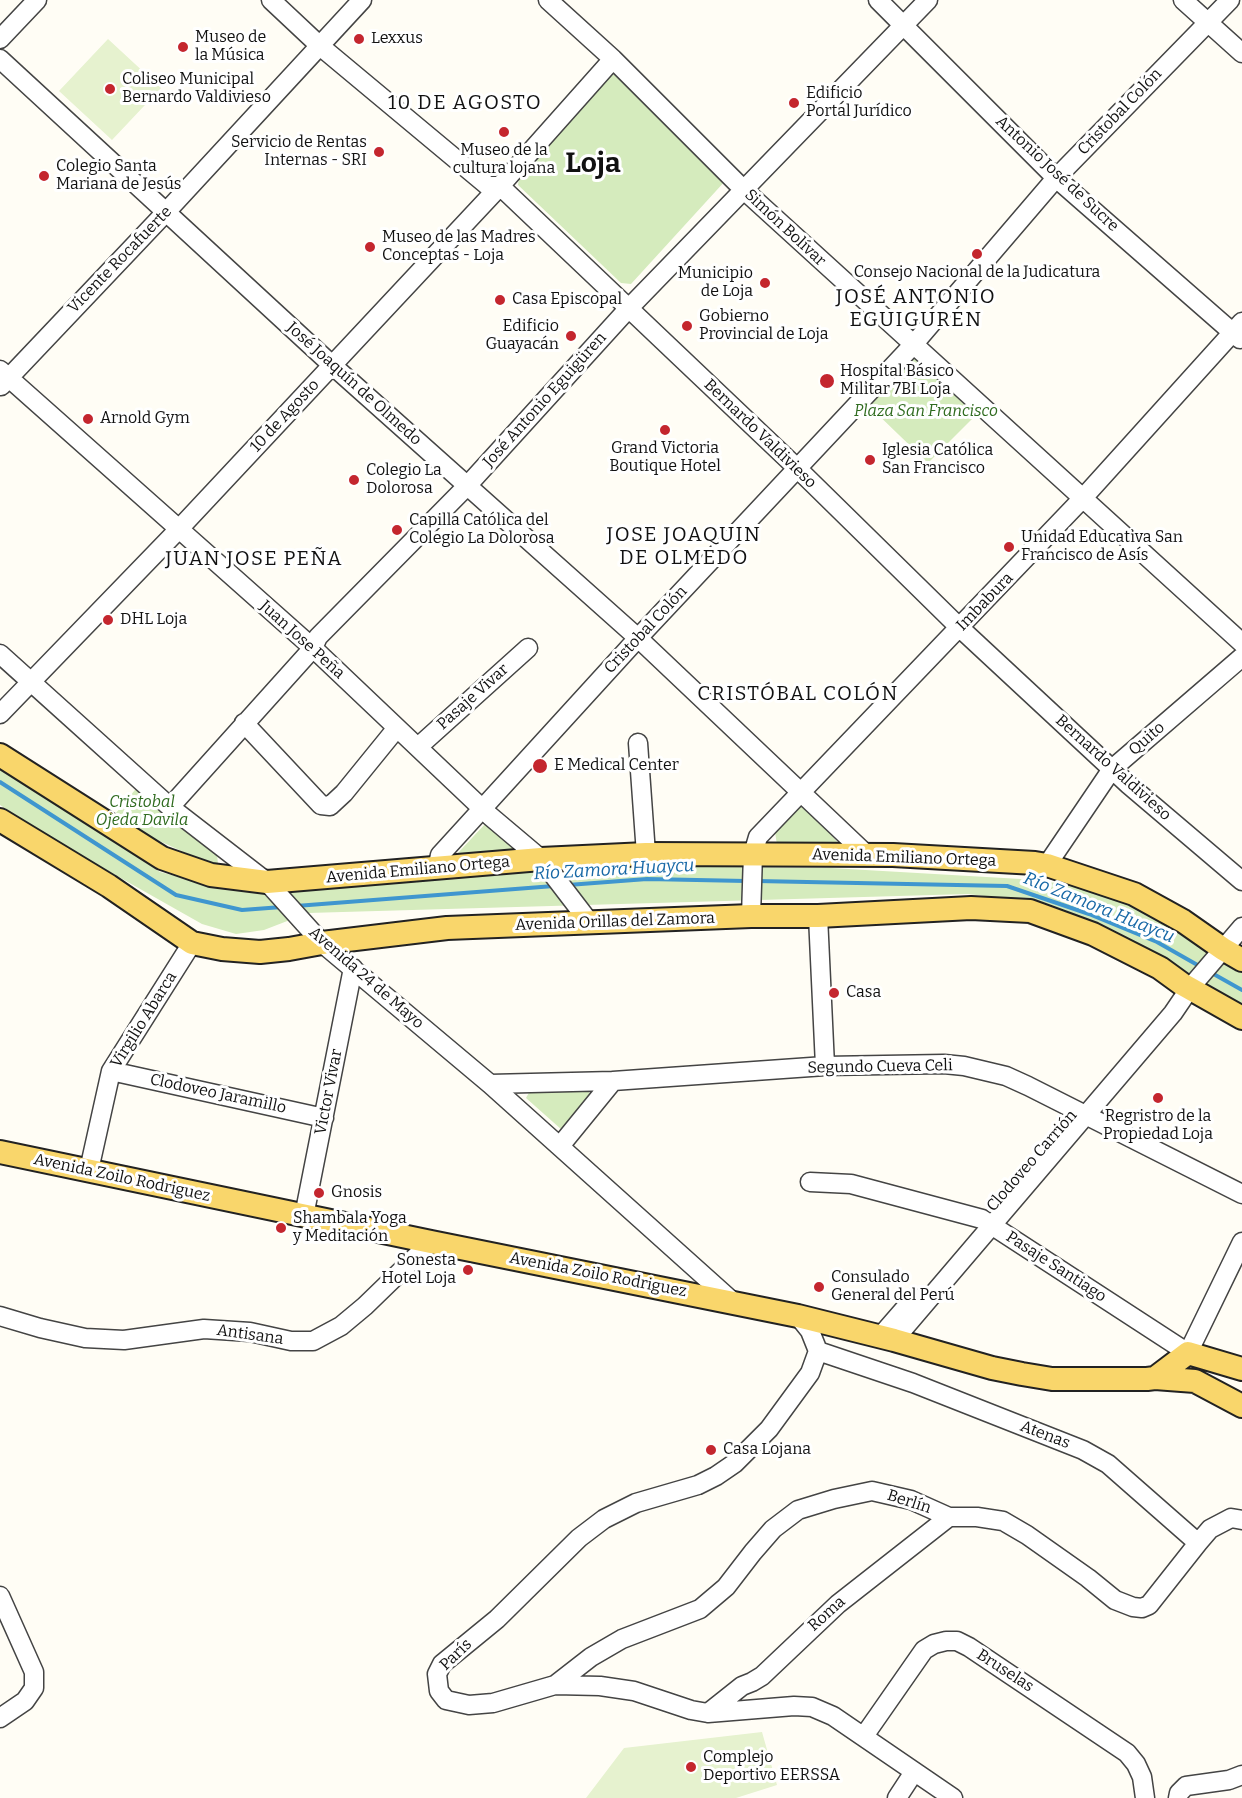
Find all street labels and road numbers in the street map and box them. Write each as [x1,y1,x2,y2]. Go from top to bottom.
street label: Cristobal Colón [1074,65,1166,159]
street label: Antonio José de Sucre [991,112,1123,236]
street label: Simón Bolívar [740,186,830,270]
street label: Vicente Rocafuerte [64,203,176,317]
street label: José Joaquín de Olmedo [283,318,425,450]
street label: José Antonio Eguigüren [479,329,611,471]
street label: Bernardo Valdivieso [700,375,820,493]
street label: 10 de Agosto [246,376,324,456]
street label: Imbabura [953,569,1017,635]
street label: Cristobal Colón [601,582,691,678]
street label: Juan Jose Peña [255,597,349,683]
street label: Pasaje Vivar [433,660,513,734]
street label: Bernardo Valdivieso [1051,711,1175,825]
street label: Quito [1125,718,1169,760]
street label: Avenida Emiliano Ortega [812,845,996,871]
street label: Avenida Emiliano Ortega [325,852,511,888]
street label: Avenida Orillas del Zamora [515,909,715,935]
street label: Avenida 24 de Mayo [305,923,427,1033]
street label: Virgilio Abarca [107,968,181,1072]
street label: Victor Vivar [311,1047,347,1137]
street label: Segundo Cueva Celi [807,1056,953,1078]
street label: Clodoveo Jaramillo [148,1070,288,1118]
street label: Clodoveo Carrión [983,1106,1081,1216]
street label: Avenida Zoilo Rodriguez [32,1150,212,1206]
street label: Pasaje Santiago [1002,1227,1110,1307]
street label: Avenida Zoilo Rodriguez [508,1248,688,1302]
street label: Antisana [215,1321,285,1349]
street label: Atenas [1017,1417,1073,1453]
street label: Berlín [885,1486,933,1518]
street label: Roma [804,1592,850,1636]
street label: París [436,1635,476,1675]
street label: Bruselas [973,1645,1037,1697]

